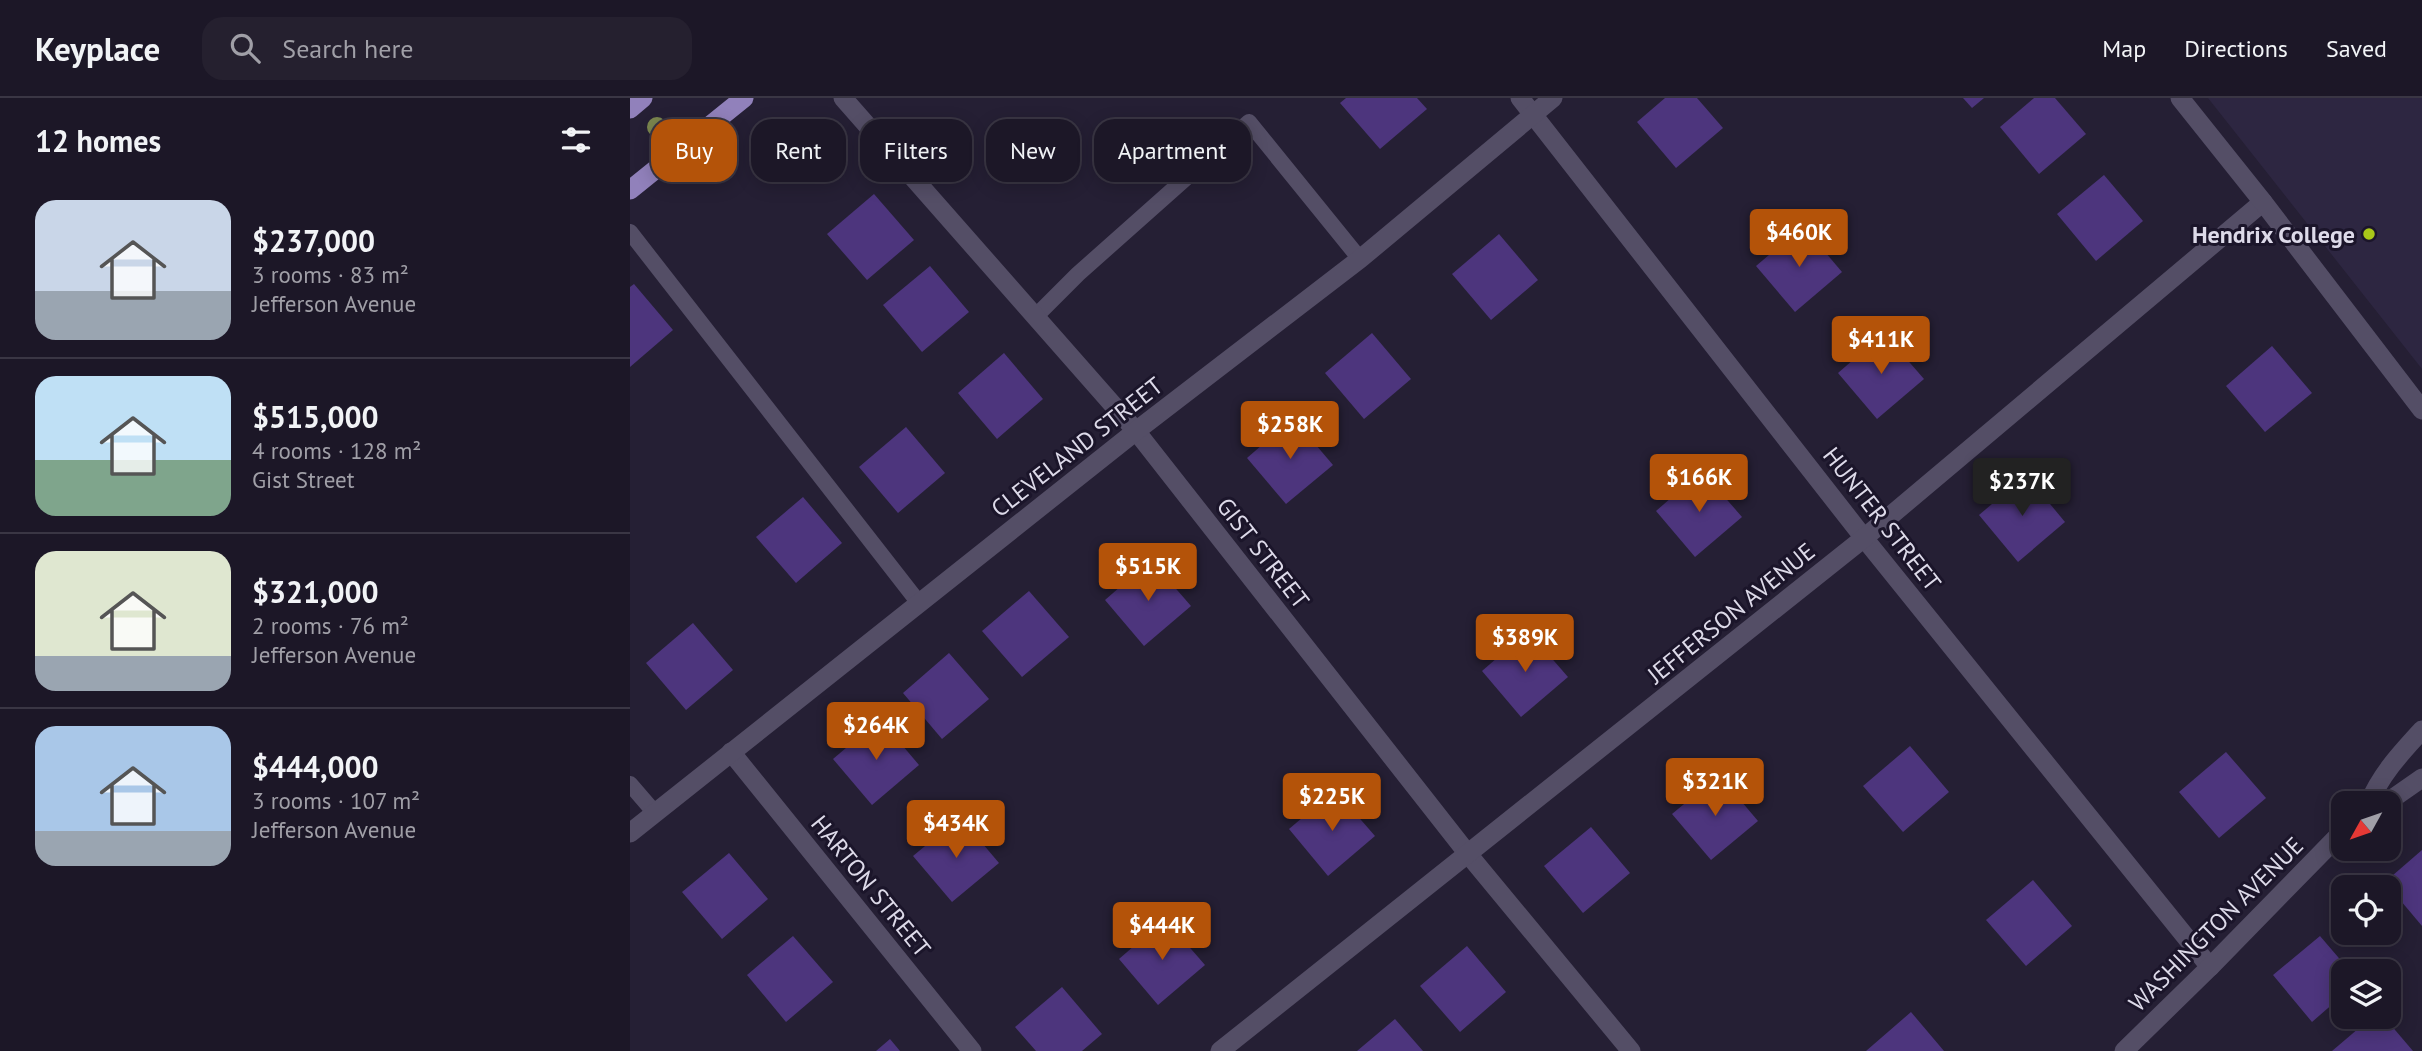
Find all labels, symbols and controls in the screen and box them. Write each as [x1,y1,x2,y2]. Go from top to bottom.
search box [202,17,692,80]
text: Keyplace [35,27,160,70]
icon: search [226,29,264,67]
text: Search here [282,32,413,65]
text: Map [2102,33,2146,64]
text: Directions [2184,33,2288,64]
text: Saved [2326,33,2387,64]
chip: Buy [651,119,737,182]
chip: Rent [751,119,846,182]
chip: Filters [860,119,972,182]
chip: New [986,119,1080,182]
chip: Apartment [1094,119,1251,182]
text: 12 homes [35,121,161,160]
icon: filters [557,121,595,159]
pin: $460K [1750,209,1848,269]
text: $460K [1766,217,1832,246]
place label: Hendrix College [2192,219,2355,250]
text: $237,000 [252,221,375,260]
marker: Hendrix College [2361,226,2377,242]
icon: home [91,228,175,312]
text: 3 rooms · 83 m² [252,260,409,289]
text: Jefferson Avenue [252,289,416,318]
pin: $411K [1832,316,1930,376]
text: $411K [1848,324,1914,353]
street label: CLEVELAND STREET [985,370,1169,524]
text: $515,000 [252,397,379,436]
pin: $258K [1241,402,1339,461]
icon: home [91,404,175,488]
text: $258K [1257,409,1323,438]
text: 4 rooms · 128 m² [252,436,421,465]
street label: HUNTER STREET [1816,441,1948,597]
pin: $166K [1650,454,1748,514]
pin: $237K [1973,458,2071,518]
text: $166K [1666,462,1732,491]
text: Gist Street [252,465,355,494]
text: $237K [1989,466,2055,495]
street label: GIST STREET [1210,491,1316,615]
street label: JEFFERSON AVENUE [1640,536,1821,691]
pin: $515K [1099,544,1197,603]
text: $515K [1115,551,1181,580]
text: $321,000 [252,572,379,611]
icon: home [91,579,175,663]
text: 2 rooms · 76 m² [252,611,409,640]
pin: $389K [1476,614,1574,674]
text: $389K [1492,622,1558,651]
text: Jefferson Avenue [252,640,416,669]
pin: $264K [827,702,925,762]
text: $264K [843,710,909,739]
text: $444,000 [252,747,379,786]
icon: home [91,754,175,838]
pin: $321K [1666,758,1764,818]
text: $321K [1682,766,1748,795]
pin: $225K [1283,774,1381,833]
text: $225K [1299,781,1365,810]
text: 3 rooms · 107 m² [252,786,420,815]
north arrow [2331,791,2401,861]
map controls [2331,791,2401,1029]
pin: $434K [907,800,1005,860]
text: $434K [923,808,989,837]
street label: HARTON STREET [804,809,938,963]
text: Jefferson Avenue [252,815,416,844]
street label: WASHINGTON AVENUE [2122,830,2310,1018]
button: locate [2331,875,2401,945]
pin: $444K [1113,902,1211,962]
text: $444K [1129,910,1195,939]
button: layers [2331,959,2401,1029]

